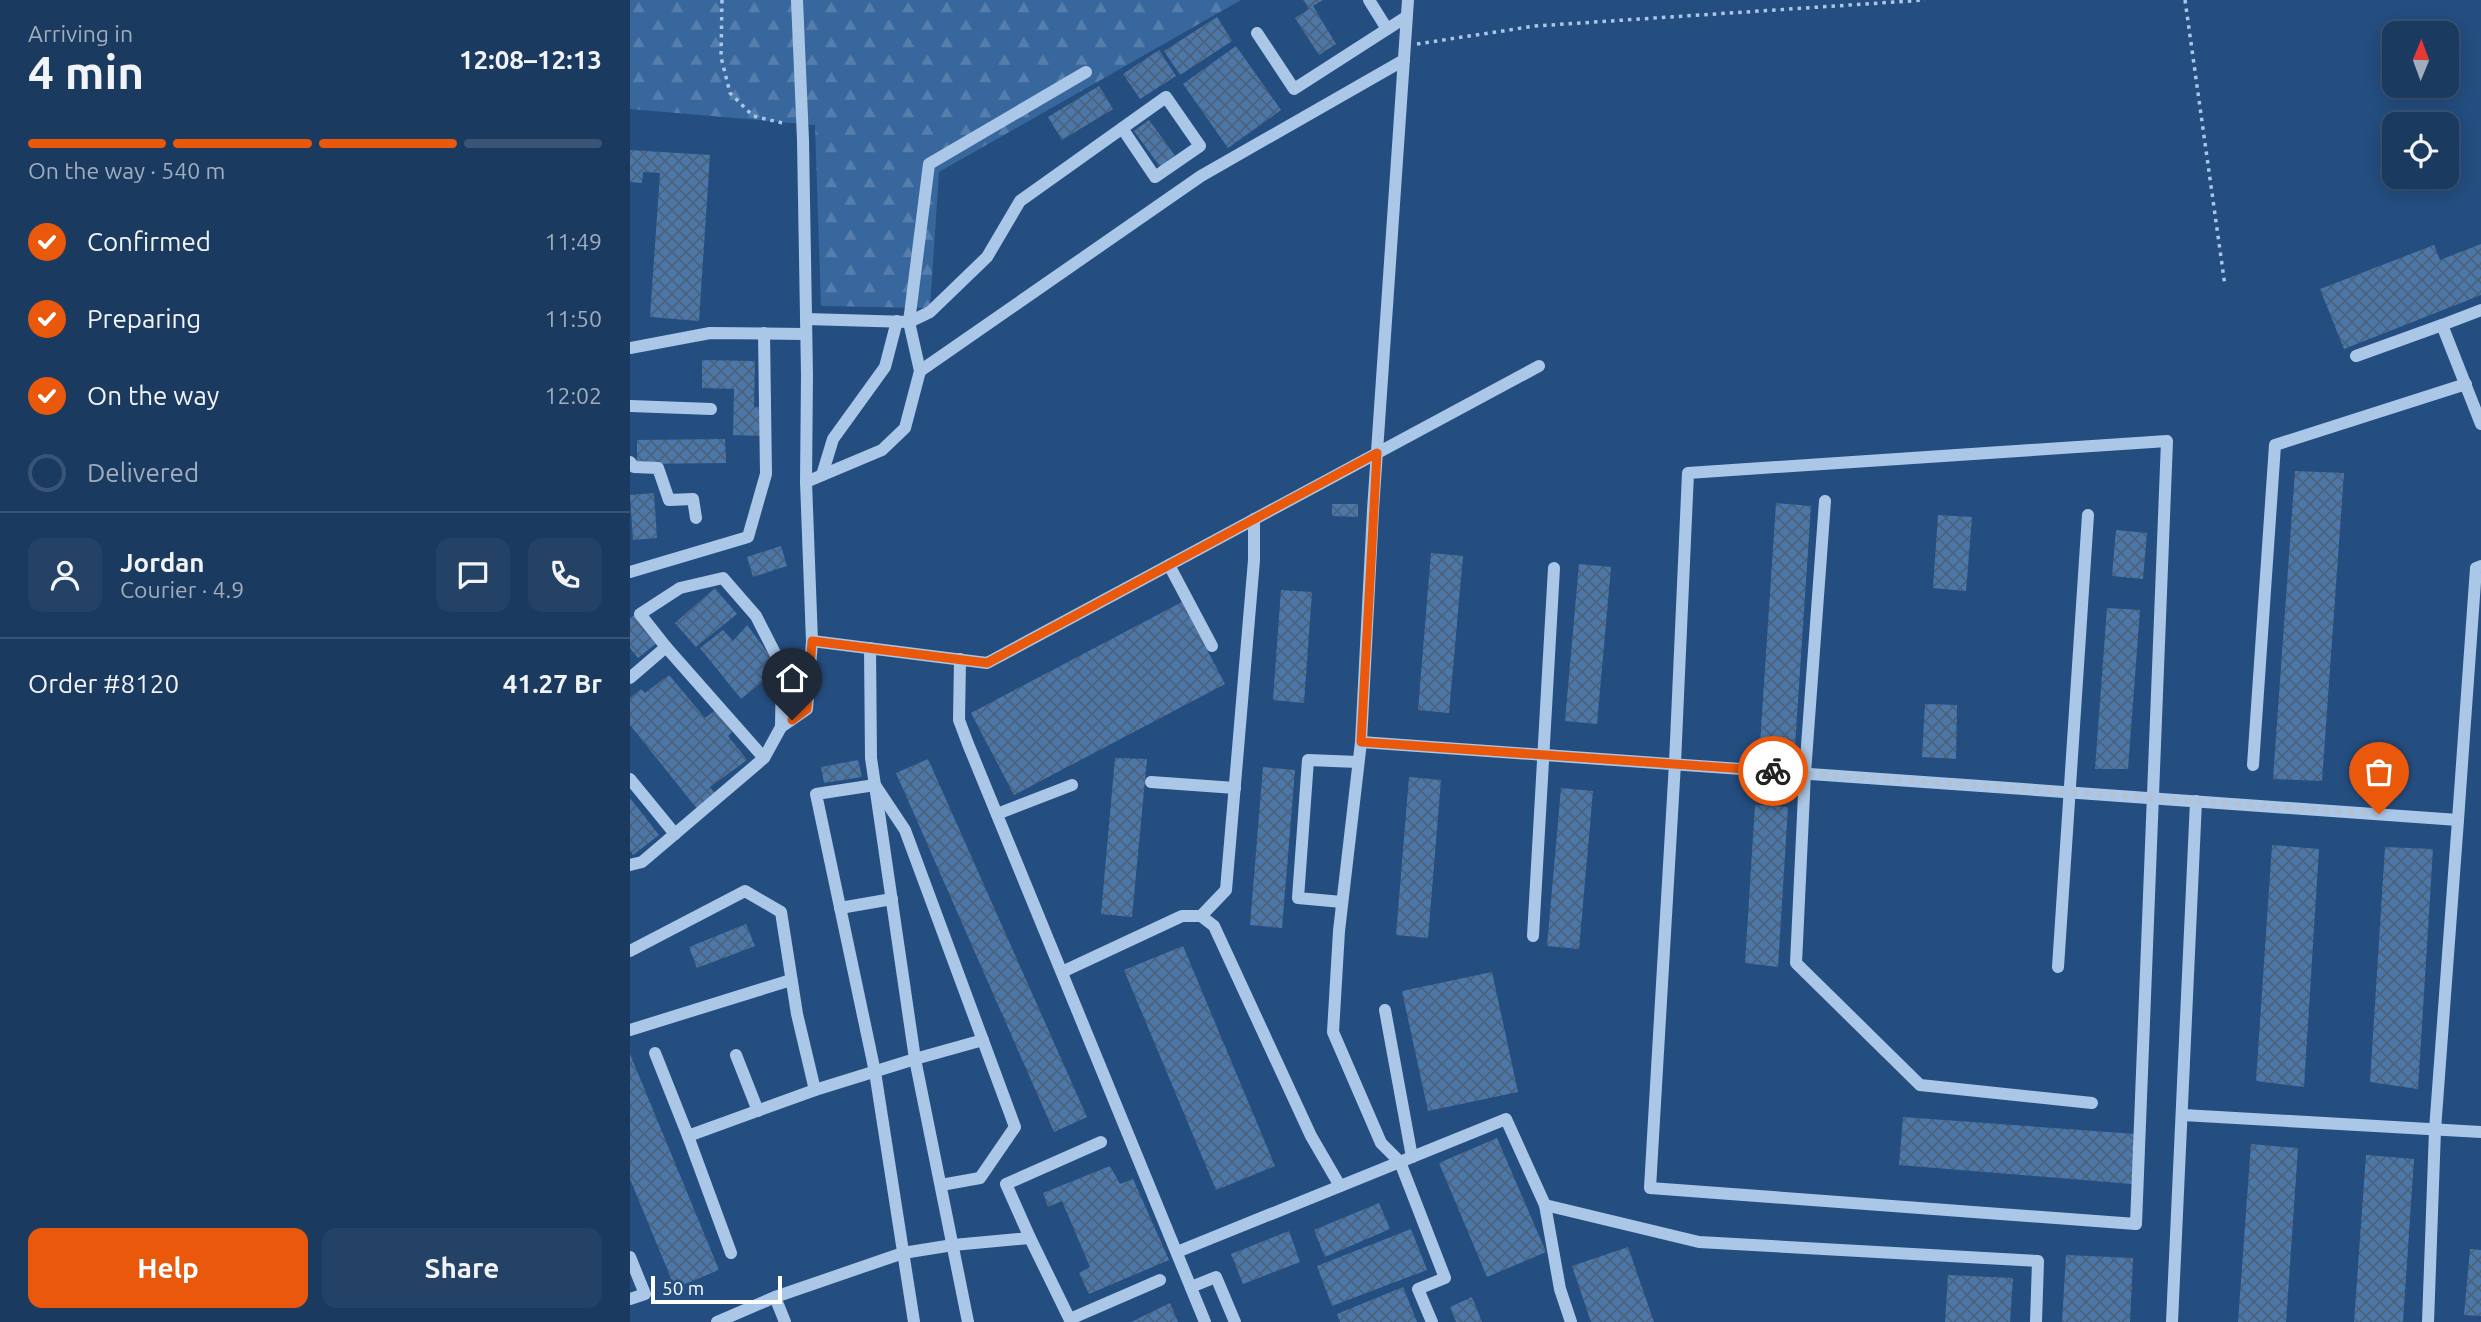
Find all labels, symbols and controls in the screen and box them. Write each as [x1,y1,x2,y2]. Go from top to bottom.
text: Arriving in [28,21,133,46]
north arrow [2382,21,2459,98]
map controls [2382,21,2459,189]
text: 12:08–12:13 [459,45,602,74]
text: 4 min [28,46,144,98]
button: locate [2382,112,2459,189]
text: On the way · 540 m [28,158,225,183]
icon: check [28,223,66,261]
text: Confirmed [87,227,211,256]
text: 11:49 [544,229,602,254]
icon: check [28,300,66,338]
text: Preparing [87,304,201,333]
text: 11:50 [544,306,602,331]
icon: check [28,377,66,415]
text: On the way [87,381,219,410]
text: 12:02 [544,383,602,408]
text: Delivered [87,458,199,487]
button: person [28,538,102,612]
button: chat [436,538,510,612]
button: phone [528,538,602,612]
text: Jordan [120,548,205,577]
text: Courier · 4.9 [120,577,244,602]
pin [762,648,822,720]
icon: home [773,659,811,697]
text: Order #8120 [28,669,179,698]
text: 41.27 Br [503,669,602,698]
courier [1738,736,1808,806]
pin [2349,742,2409,814]
icon: bike [1754,752,1792,790]
icon: bag [2360,753,2398,791]
button: Help [28,1228,308,1308]
button: Share [322,1228,602,1308]
scale bar [651,1273,782,1305]
text: 50 m [662,1277,704,1299]

